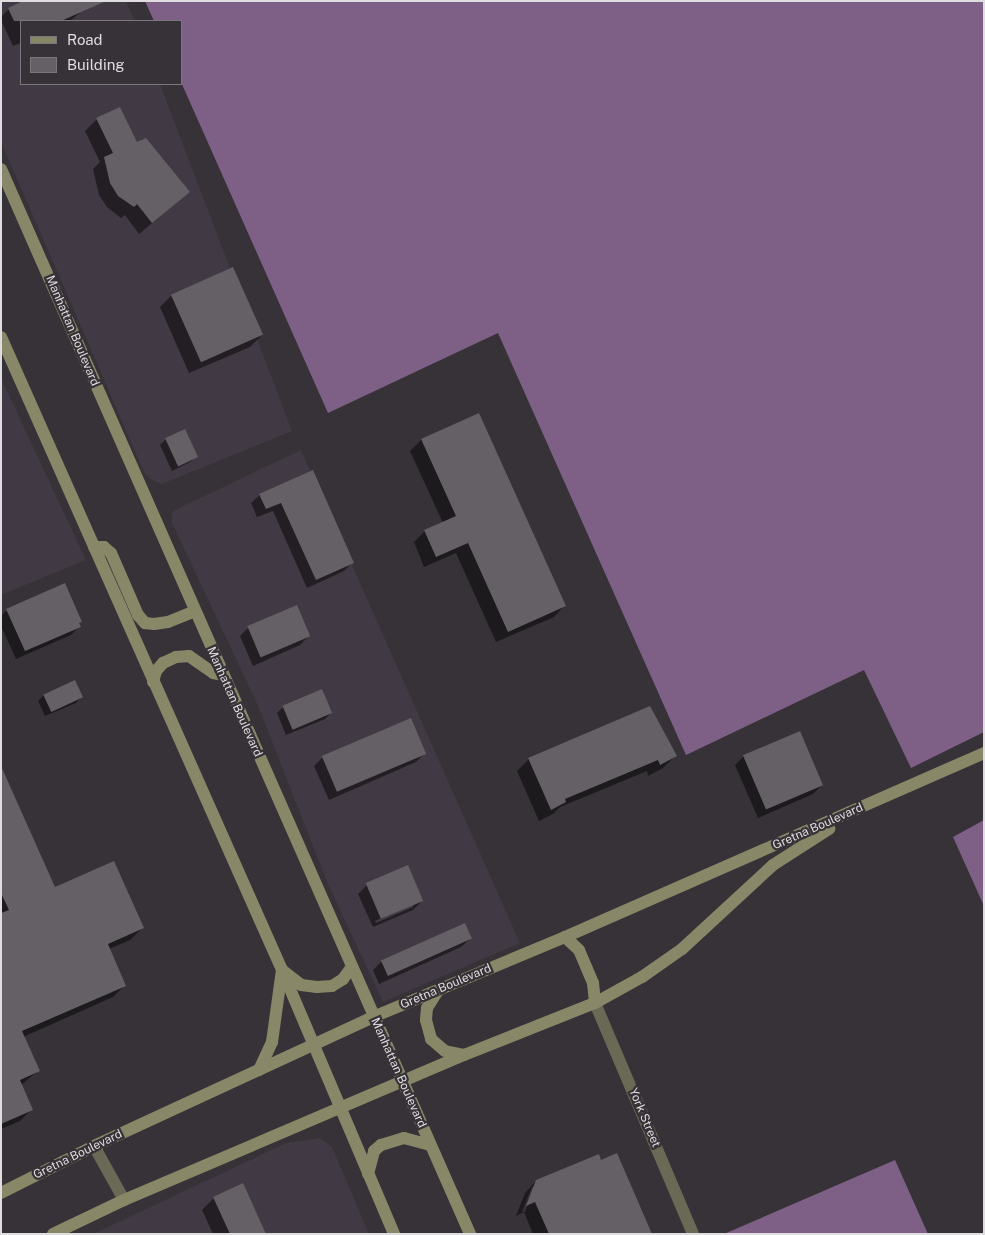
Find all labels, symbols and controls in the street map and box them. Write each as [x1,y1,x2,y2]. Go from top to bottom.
legend [20,20,182,85]
text: Road [67,31,103,48]
text: Building [67,56,125,73]
street label: Manhattan Boulevard [42,274,102,388]
street label: Manhattan Boulevard [203,645,265,759]
street label: Gretna Boulevard [771,801,865,853]
street label: Gretna Boulevard [398,961,494,1013]
street label: Manhattan Boulevard [367,1016,429,1130]
street label: York Street [625,1086,663,1150]
street label: Gretna Boulevard [31,1127,125,1183]

